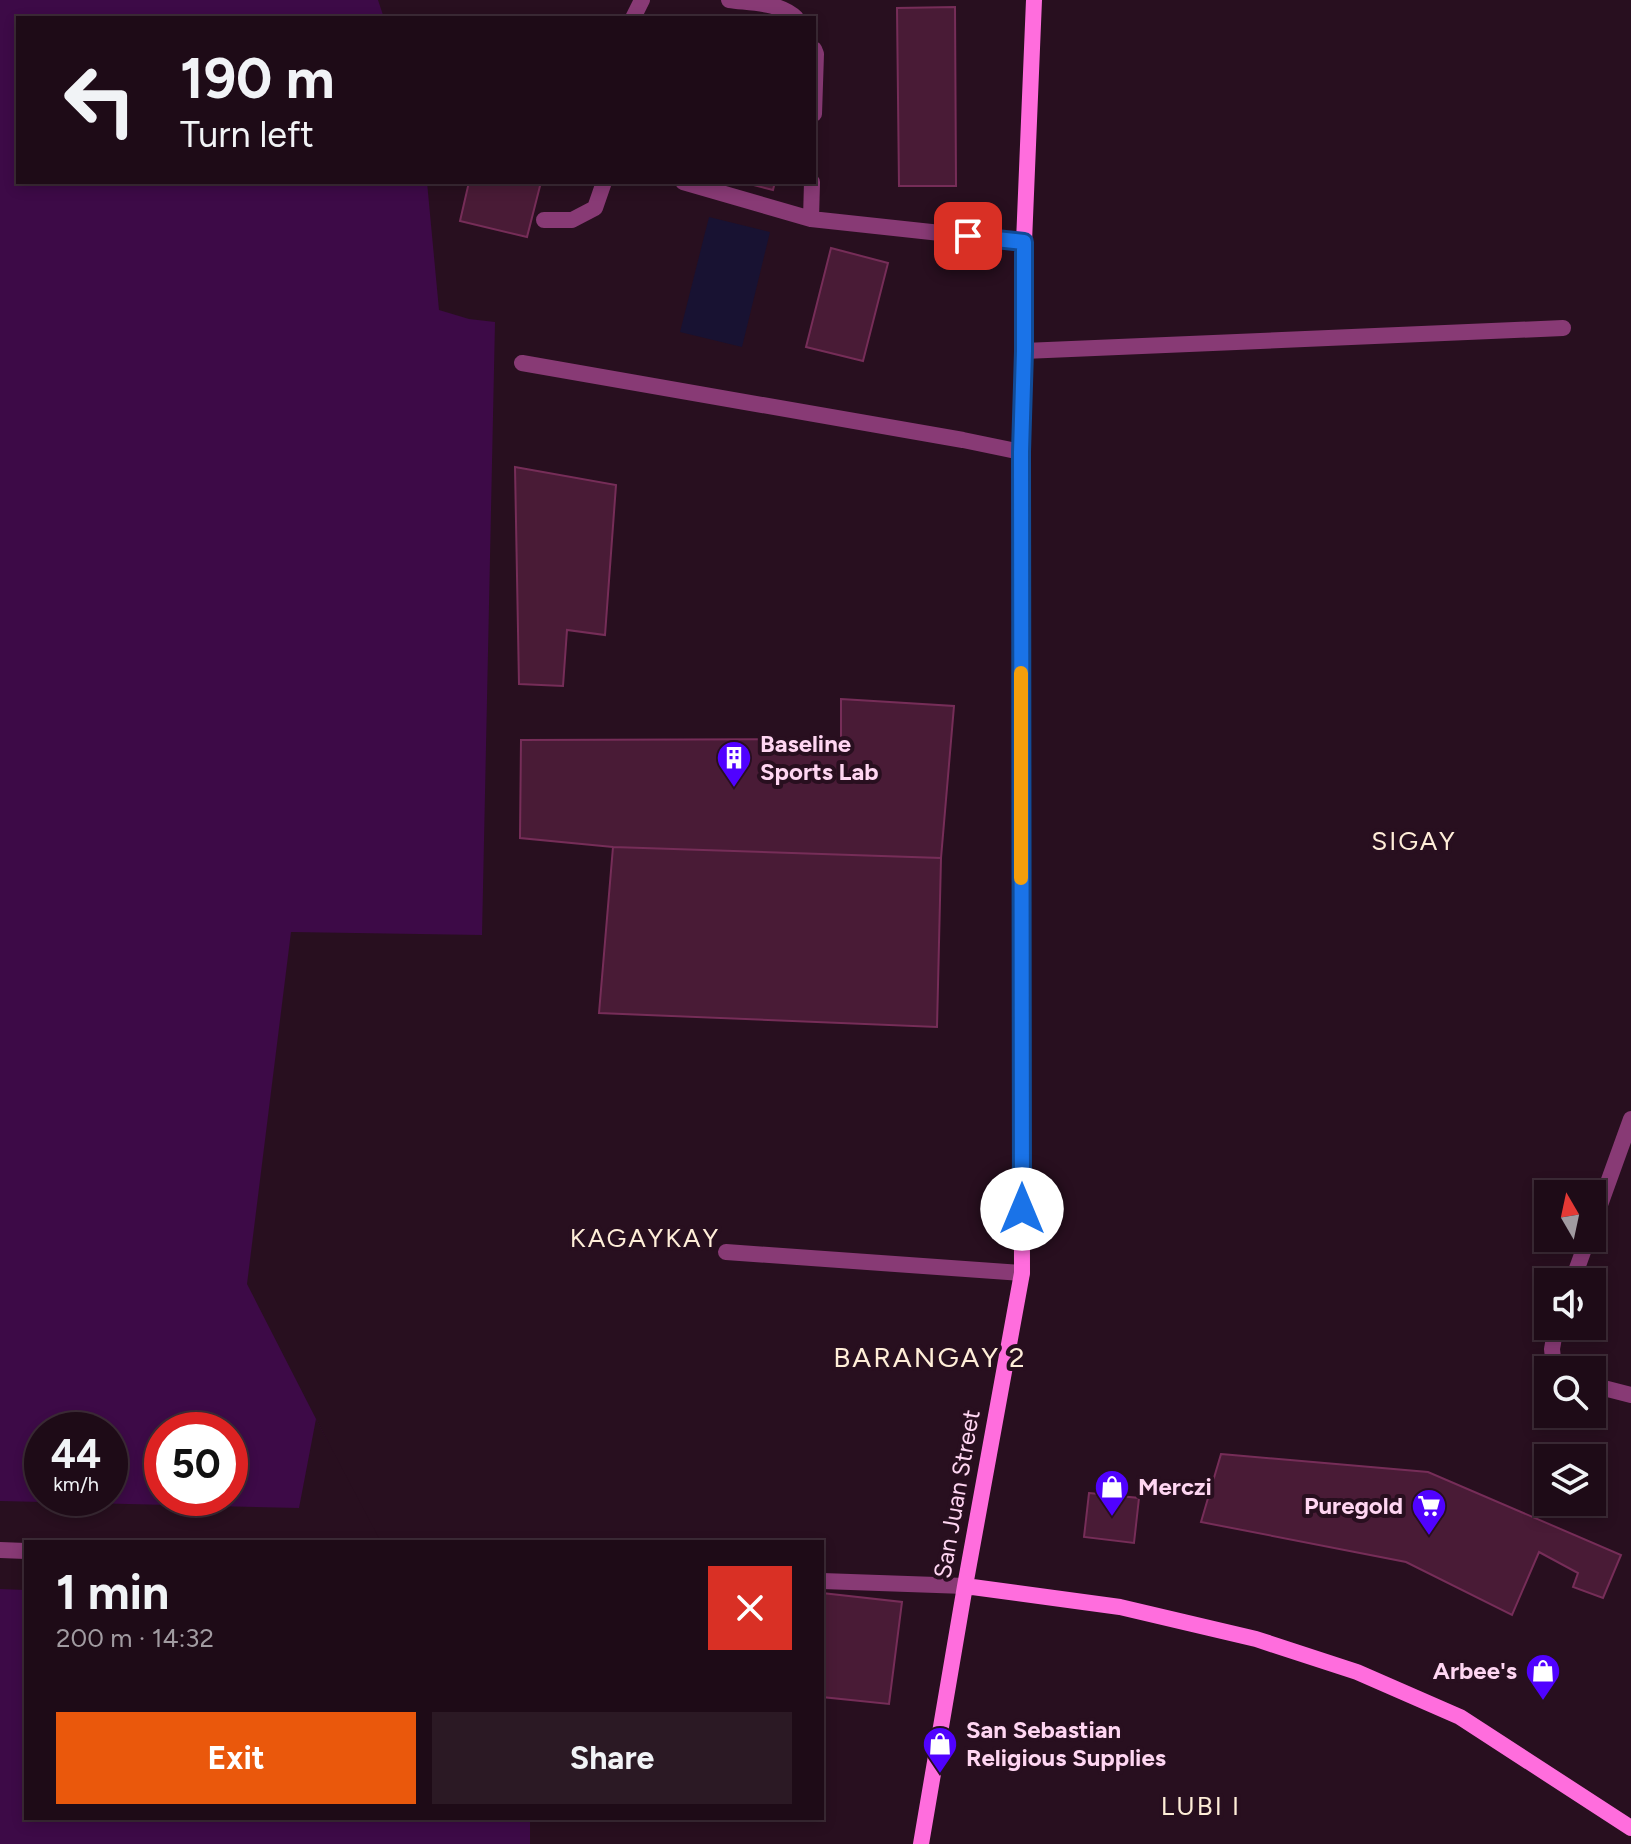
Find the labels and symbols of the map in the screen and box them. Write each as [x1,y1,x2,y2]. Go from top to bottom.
pin [934,202,1002,270]
place label: Baseline Sports Lab [760,729,879,786]
building icon: Baseline Sports Lab [715,739,753,789]
district label: SIGAY [1371,825,1457,857]
position arrow [980,1167,1064,1251]
north arrow [1534,1180,1606,1252]
district label: KAGAYKAY [570,1222,720,1254]
district label: BARANGAY 2 [833,1340,1027,1374]
street label: San Juan Street [927,1407,986,1581]
speed limit sign: 50 [144,1412,248,1516]
shop icon: Merczi [1093,1468,1131,1518]
place label: Merczi [1138,1472,1212,1501]
supermarket icon: Puregold [1410,1487,1448,1537]
place label: Puregold [1304,1491,1403,1520]
shop icon: Arbee's [1524,1652,1562,1702]
place label: Arbee's [1433,1656,1517,1685]
place label: San Sebastian Religious Supplies [966,1715,1166,1772]
shop icon: San Sebastian Religious Supplies [921,1725,959,1775]
district label: LUBI I [1161,1790,1241,1822]

